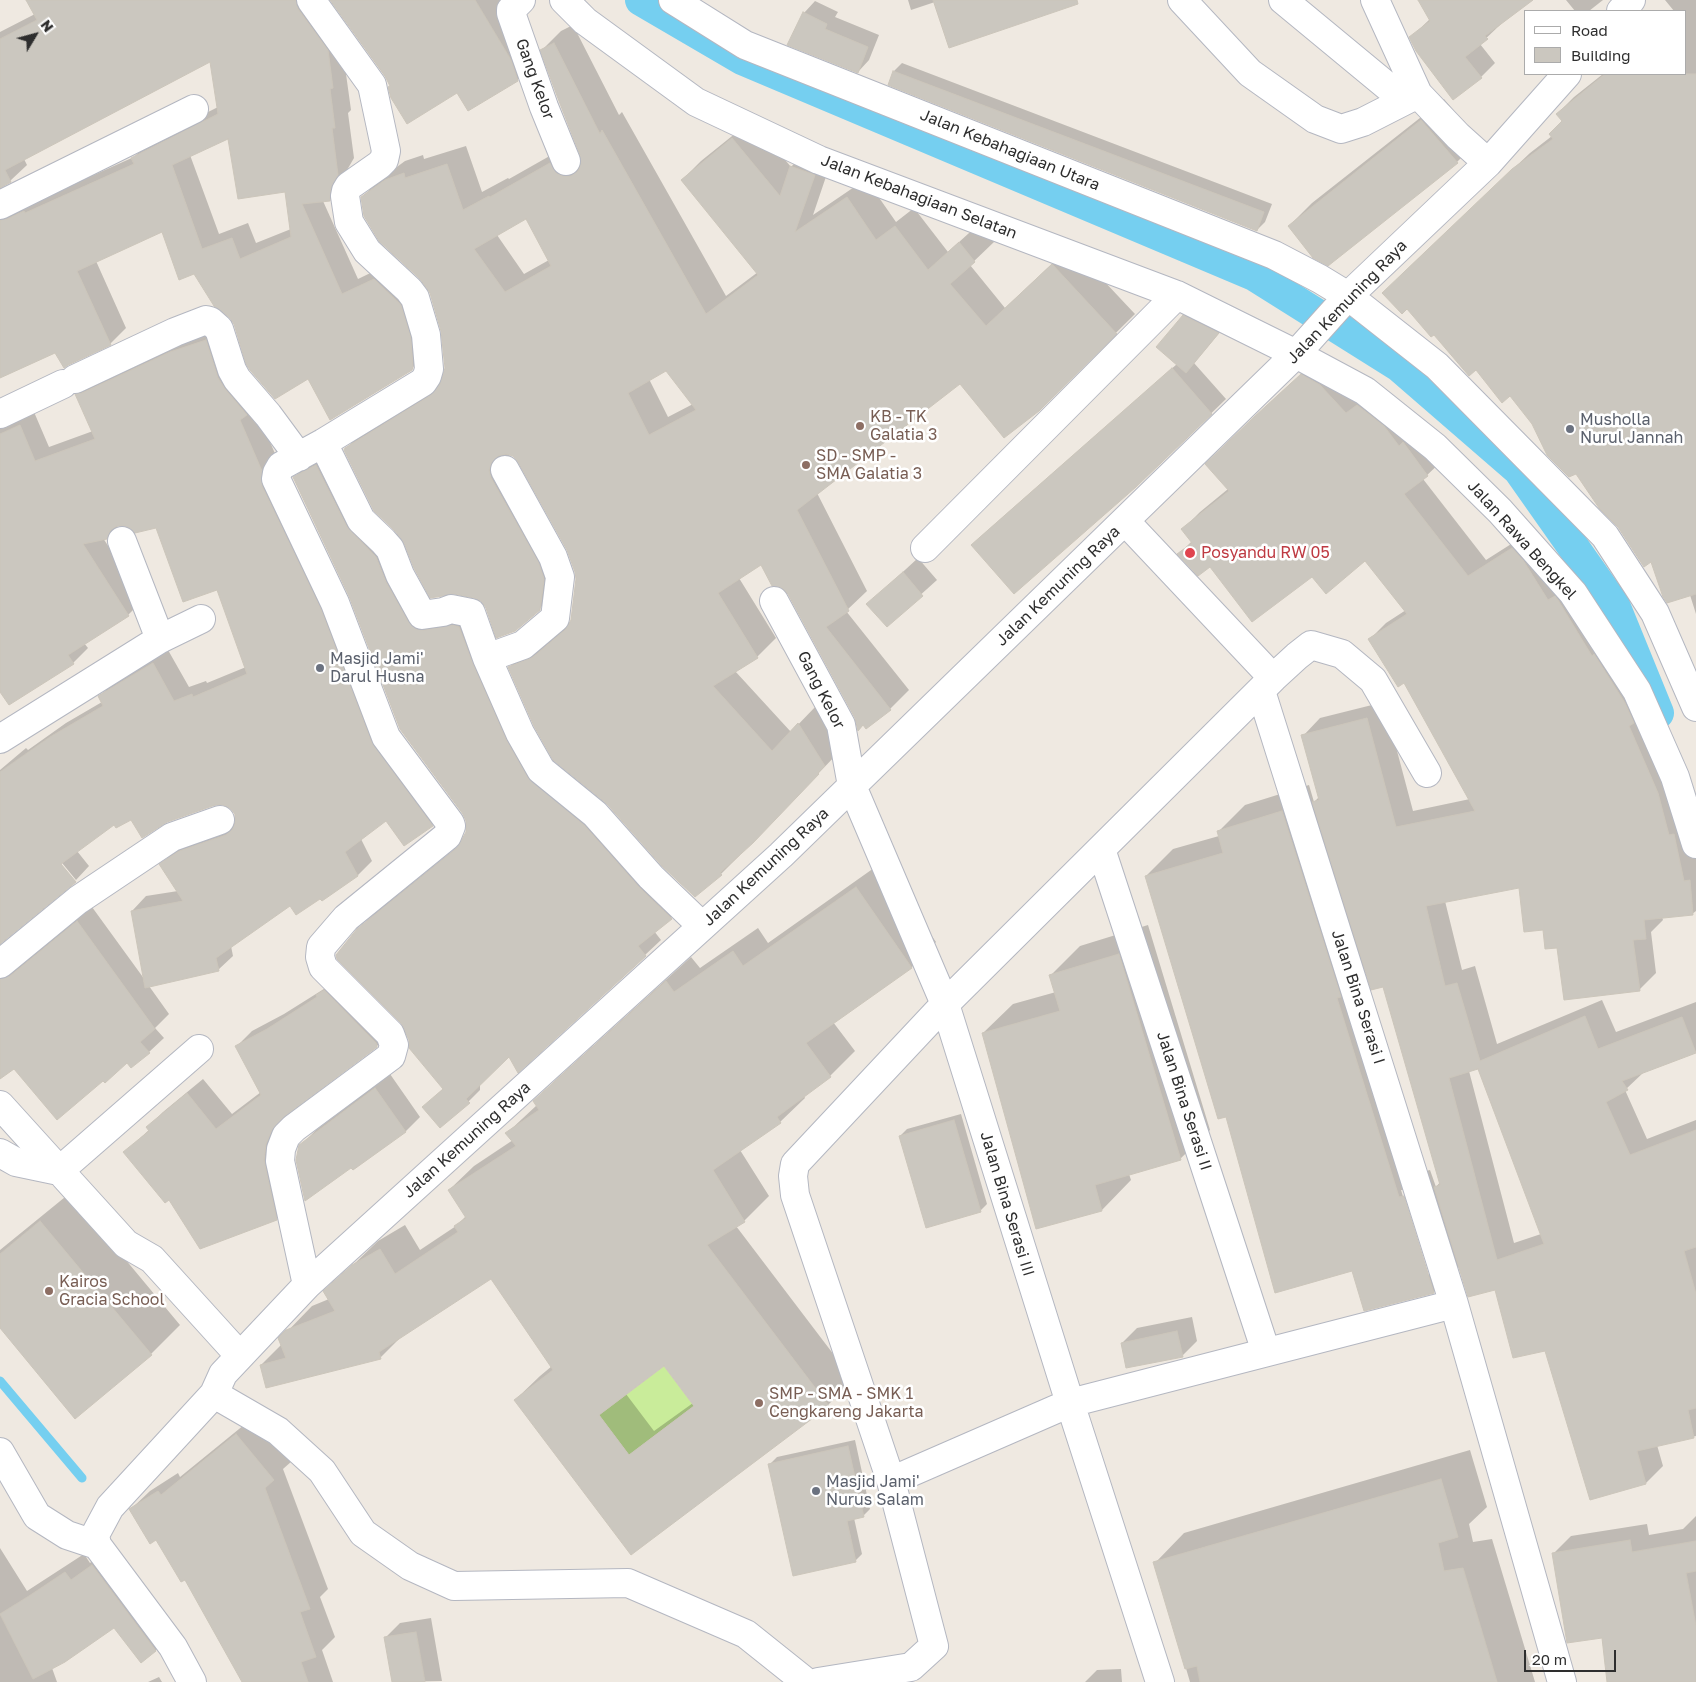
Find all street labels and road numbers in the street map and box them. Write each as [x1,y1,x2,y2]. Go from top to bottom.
street label: Gang Kelor [511,36,559,122]
street label: Jalan Kebahagiaan Utara [917,105,1103,195]
street label: Jalan Kebahagiaan Selatan [818,151,1020,243]
street label: Jalan Kemuning Raya [1283,236,1411,368]
street label: Jalan Rawa Bengkel [1463,476,1581,604]
street label: Jalan Kemuning Raya [992,522,1124,650]
street label: Gang Kelor [793,648,849,732]
street label: Jalan Kemuning Raya [699,804,833,930]
street label: Jalan Bina Serasi I [1327,927,1389,1067]
street label: Jalan Bina Serasi II [1152,1029,1216,1173]
street label: Jalan Kemuning Raya [399,1078,535,1202]
street label: Jalan Bina Serasi III [976,1129,1038,1279]

